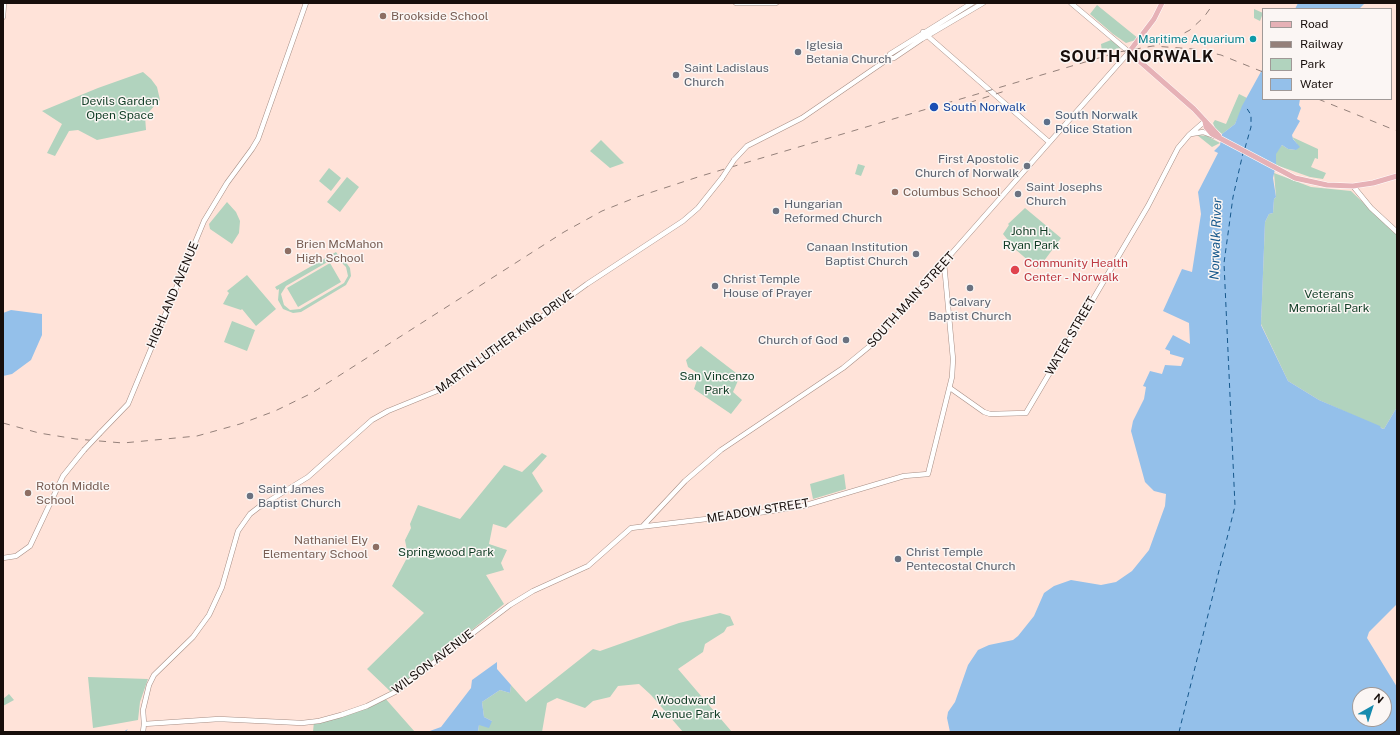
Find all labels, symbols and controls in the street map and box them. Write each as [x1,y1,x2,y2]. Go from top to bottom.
legend [1262,8,1392,100]
place label: Brookside School [391,9,488,23]
marker: Brookside School [378,11,388,21]
text: Road [1300,17,1328,31]
place label: Maritime Aquarium [1138,32,1245,46]
marker: Maritime Aquarium [1248,34,1258,44]
text: Railway [1300,37,1343,51]
place label: Iglesia Betania Church [806,38,891,66]
marker: Iglesia Betania Church [793,47,803,57]
district label: SOUTH NORWALK [1060,47,1214,67]
text: Park [1300,57,1326,71]
place label: Saint Ladislaus Church [684,61,769,89]
marker: Saint Ladislaus Church [671,70,681,80]
text: Water [1300,77,1333,91]
park label: Devils Garden Open Space [81,94,159,122]
place label: South Norwalk [943,100,1026,114]
marker: South Norwalk [928,101,940,113]
place label: South Norwalk Police Station [1055,108,1138,136]
marker: South Norwalk Police Station [1042,117,1052,127]
place label: First Apostolic Church of Norwalk [915,152,1019,180]
marker: First Apostolic Church of Norwalk [1022,161,1032,171]
place label: Saint Josephs Church [1026,180,1102,208]
place label: Columbus School [903,185,1001,199]
marker: Columbus School [890,187,900,197]
marker: Saint Josephs Church [1013,189,1023,199]
place label: Hungarian Reformed Church [784,197,882,225]
water label: Norwalk River [1207,198,1225,280]
marker: Hungarian Reformed Church [771,206,781,216]
park label: John H. Ryan Park [1003,224,1059,252]
place label: Brien McMahon High School [296,237,383,265]
street label: HIGHLAND AVENUE [144,240,202,350]
place label: Canaan Institution Baptist Church [806,240,908,268]
marker: Brien McMahon High School [283,246,293,256]
street label: SOUTH MAIN STREET [864,249,958,351]
marker: Canaan Institution Baptist Church [911,249,921,259]
place label: Community Health Center - Norwalk [1024,256,1128,284]
marker: Community Health Center - Norwalk [1009,264,1021,276]
place label: Christ Temple House of Prayer [723,272,812,300]
marker: Christ Temple House of Prayer [710,281,720,291]
marker: Calvary Baptist Church [965,283,975,293]
street label: MARTIN LUTHER KING DRIVE [433,287,577,397]
park label: Veterans Memorial Park [1289,287,1369,315]
street label: WATER STREET [1043,294,1099,378]
place label: Calvary Baptist Church [929,295,1011,323]
place label: Church of God [758,333,838,347]
marker: Church of God [841,335,851,345]
park label: San Vincenzo Park [679,369,755,397]
place label: Roton Middle School [36,479,110,507]
place label: Saint James Baptist Church [258,482,341,510]
marker: Roton Middle School [23,488,33,498]
marker: Saint James Baptist Church [245,491,255,501]
street label: MEADOW STREET [706,496,810,526]
place label: Nathaniel Ely Elementary School [263,533,368,561]
marker: Nathaniel Ely Elementary School [371,542,381,552]
park label: Springwood Park [398,545,494,559]
place label: Christ Temple Pentecostal Church [906,545,1015,573]
marker: Christ Temple Pentecostal Church [893,554,903,564]
street label: WILSON AVENUE [389,627,477,697]
north arrow [1352,687,1392,727]
text: N [1372,691,1386,706]
park label: Woodward Avenue Park [651,693,721,721]

